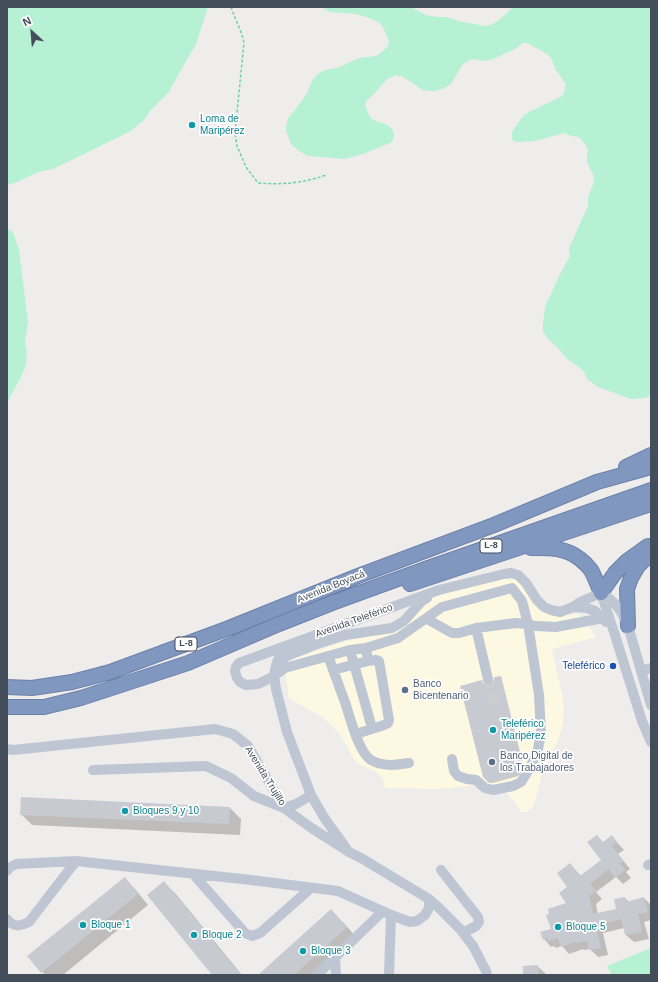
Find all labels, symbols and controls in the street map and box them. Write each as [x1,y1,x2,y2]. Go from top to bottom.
north arrow [12,12,52,52]
text: N [21,14,33,28]
place label: Loma de Maripérez [200,113,244,136]
marker: Loma de Maripérez [187,120,197,130]
road number: L-8 [480,539,502,553]
street label: Avenida Boyacá [295,568,367,606]
street label: Avenida Teleférico [314,601,394,641]
road number: L-8 [175,637,197,651]
place label: Teleférico [562,660,605,672]
marker: Teleférico [608,661,618,671]
place label: Banco Bicentenario [413,678,469,702]
marker: Banco Bicentenario [400,685,410,695]
place label: Teleférico Maripérez [501,718,545,742]
marker: Teleférico Maripérez [488,725,498,735]
street label: Avenida Trujillo [242,744,288,808]
place label: Banco Digital de los Trabajadores [500,750,574,774]
marker: Banco Digital de los Trabajadores [487,757,497,767]
place label: Bloques 9 y 10 [133,805,199,817]
marker: Bloques 9 y 10 [120,806,130,816]
place label: Bloque 1 [91,919,130,931]
marker: Bloque 1 [78,920,88,930]
place label: Bloque 5 [566,921,605,933]
marker: Bloque 5 [553,922,563,932]
place label: Bloque 2 [202,929,241,941]
marker: Bloque 2 [189,930,199,940]
place label: Bloque 3 [311,945,350,957]
marker: Bloque 3 [298,946,308,956]

